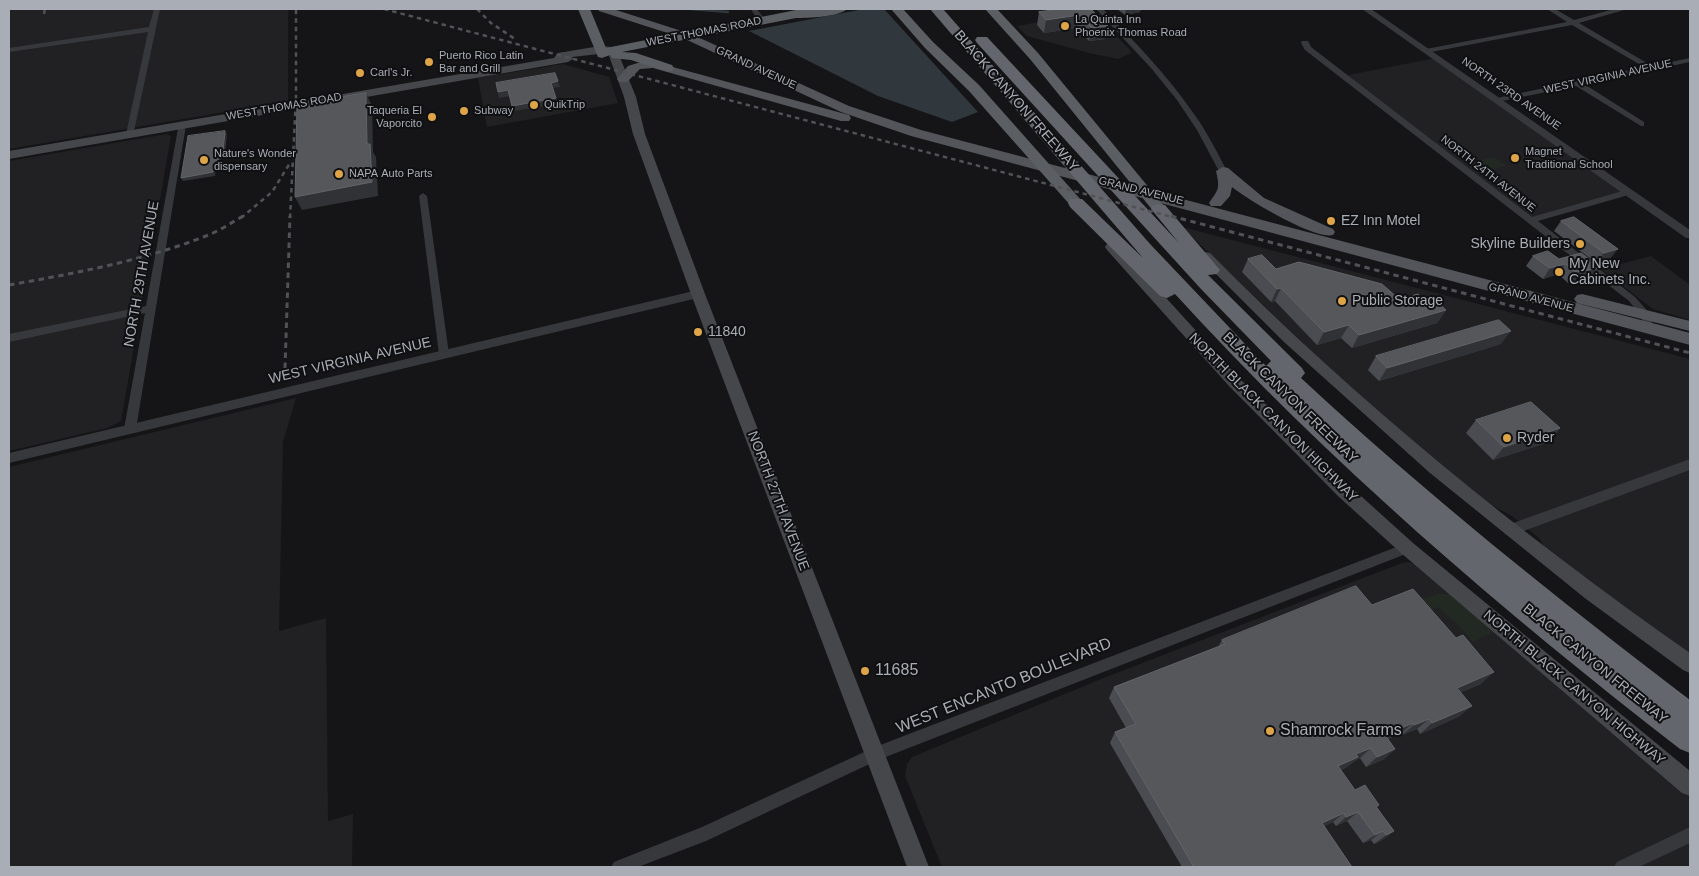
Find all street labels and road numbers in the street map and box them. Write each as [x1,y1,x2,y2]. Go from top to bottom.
street label: WEST THOMAS ROAD [645,14,763,50]
street label: BLACK CANYON FREEWAY [950,27,1082,175]
street label: GRAND AVENUE [714,44,798,92]
street label: NORTH 23RD AVENUE [1459,55,1563,133]
street label: WEST VIRGINIA AVENUE [1543,57,1673,97]
street label: WEST THOMAS ROAD [225,90,343,124]
street label: NORTH 24TH AVENUE [1438,133,1538,215]
street label: GRAND AVENUE [1097,174,1185,208]
street label: NORTH 29TH AVENUE [121,200,163,348]
street label: GRAND AVENUE [1487,280,1575,316]
street label: BLACK CANYON FREEWAY [1219,329,1361,467]
street label: NORTH BLACK CANYON HIGHWAY [1185,330,1361,506]
street label: WEST VIRGINIA AVENUE [267,334,433,388]
street label: NORTH 27TH AVENUE [744,429,812,573]
street label: BLACK CANYON FREEWAY [1519,600,1671,728]
street label: NORTH BLACK CANYON HIGHWAY [1480,607,1668,769]
street label: WEST ENCANTO BOULEVARD [894,634,1114,738]

